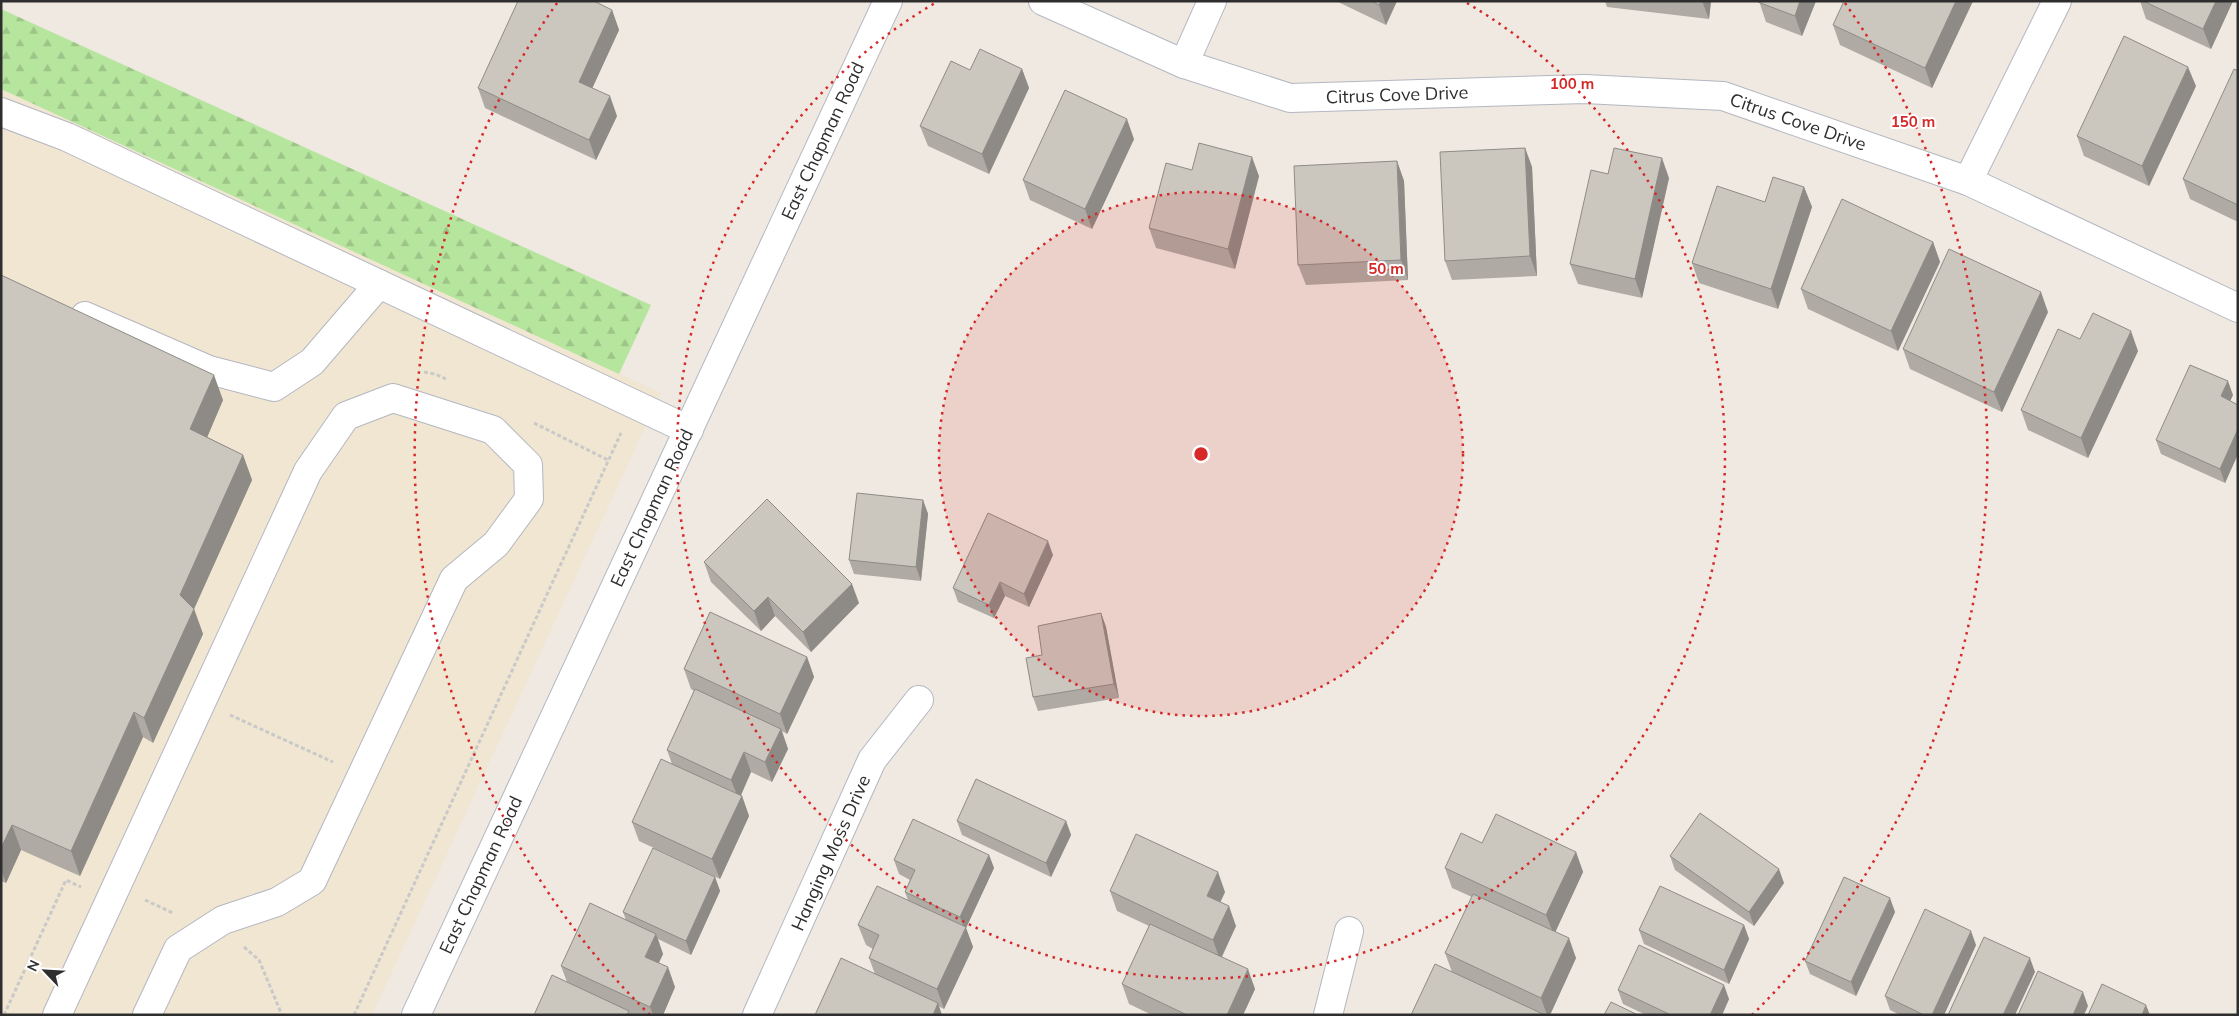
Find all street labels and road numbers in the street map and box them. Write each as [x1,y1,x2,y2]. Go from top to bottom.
street label: East Chapman Road [776,58,869,223]
street label: Citrus Cove Drive [1325,81,1469,108]
street label: Citrus Cove Drive [1727,87,1869,156]
street label: East Chapman Road [605,425,698,590]
street label: Hanging Moss Drive [786,771,875,934]
street label: East Chapman Road [434,792,527,957]

